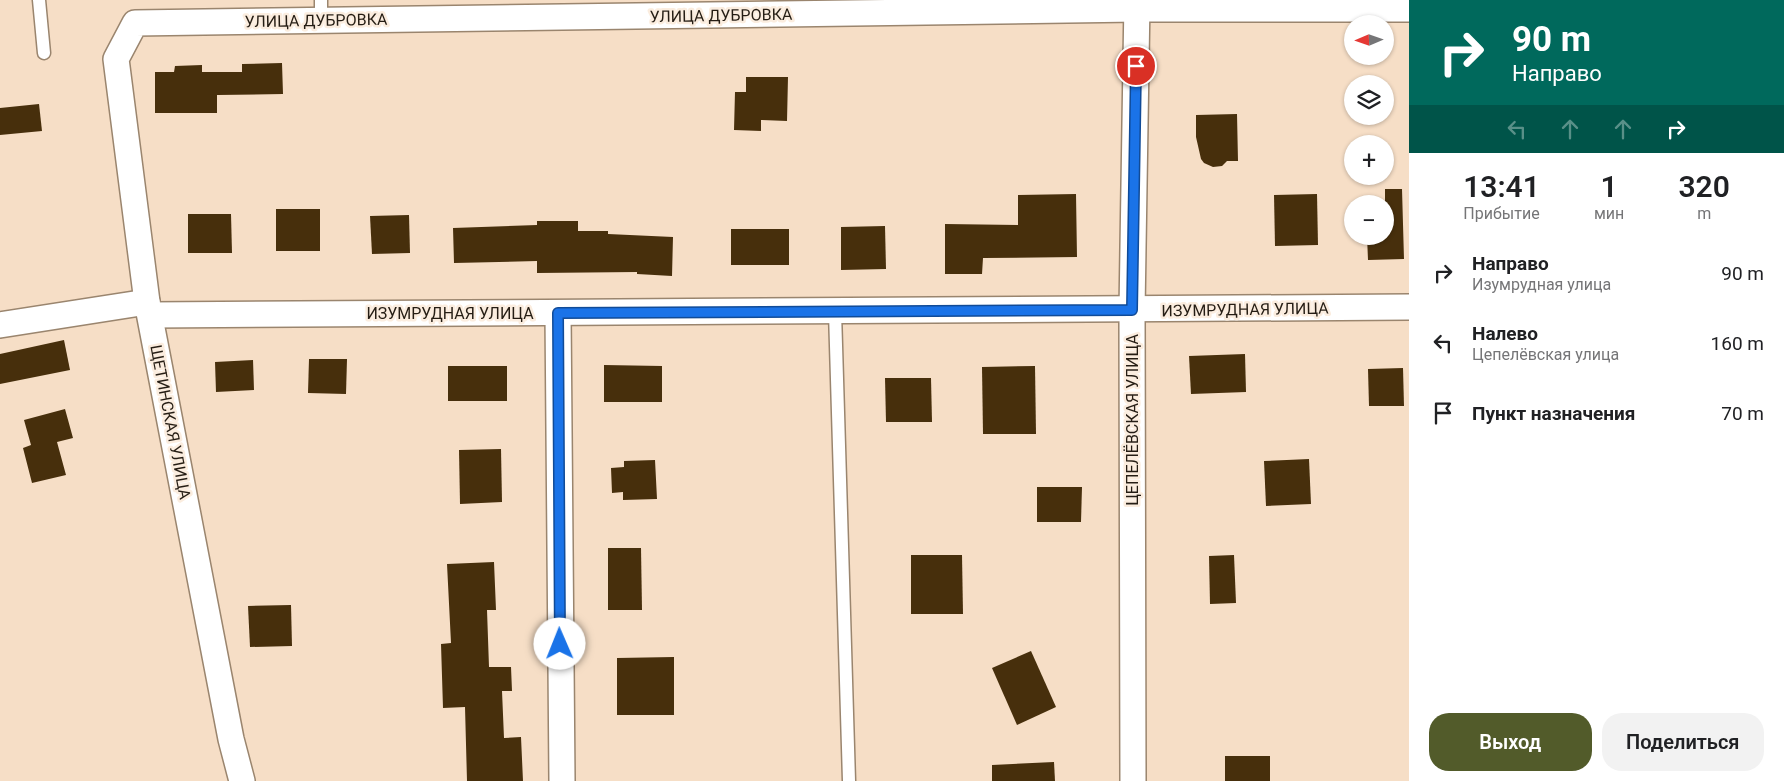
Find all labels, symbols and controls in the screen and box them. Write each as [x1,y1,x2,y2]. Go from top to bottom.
street label: УЛИЦА ДУБРОВКА [650,5,793,26]
street label: УЛИЦА ДУБРОВКА [245,10,388,31]
north arrow [1344,15,1394,65]
map controls [1344,15,1394,245]
text: 90 m [1512,19,1591,60]
icon: right [1429,20,1494,85]
pin [1115,45,1157,87]
icon: arrive [1122,52,1150,80]
text: Направо [1512,61,1602,86]
button: layers [1344,75,1394,125]
icon: left [1503,115,1531,143]
icon: ahead [1556,115,1584,143]
icon: ahead [1609,115,1637,143]
icon: right [1662,115,1690,143]
button: + [1344,135,1394,185]
text: 13:41 [1463,169,1540,204]
text: 1 [1601,169,1618,204]
text: 320 [1678,169,1730,204]
button: − [1344,195,1394,245]
text: Прибытие [1463,204,1540,223]
text: мин [1594,204,1624,223]
text: m [1697,204,1711,223]
text: Направо [1472,252,1549,275]
icon: right [1429,259,1457,287]
text: 90 m [1721,262,1764,285]
text: Изумрудная улица [1472,275,1611,294]
street label: ИЗУМРУДНАЯ УЛИЦА [1161,299,1329,320]
street label: ИЗУМРУДНАЯ УЛИЦА [366,304,534,323]
text: Налево [1472,322,1538,345]
icon: left [1429,329,1457,357]
text: 160 m [1711,332,1764,355]
street label: ЦЕПЕЛЁВСКАЯ УЛИЦА [1123,334,1142,506]
street label: ЩЕТИНСКАЯ УЛИЦА [146,343,195,502]
text: Цепелёвская улица [1472,345,1619,364]
icon: arrive [1429,399,1457,427]
text: Пункт назначения [1472,402,1635,425]
text: 70 m [1721,402,1764,425]
position arrow [533,617,585,669]
button: Выход [1429,713,1592,771]
button: Поделиться [1602,713,1764,771]

